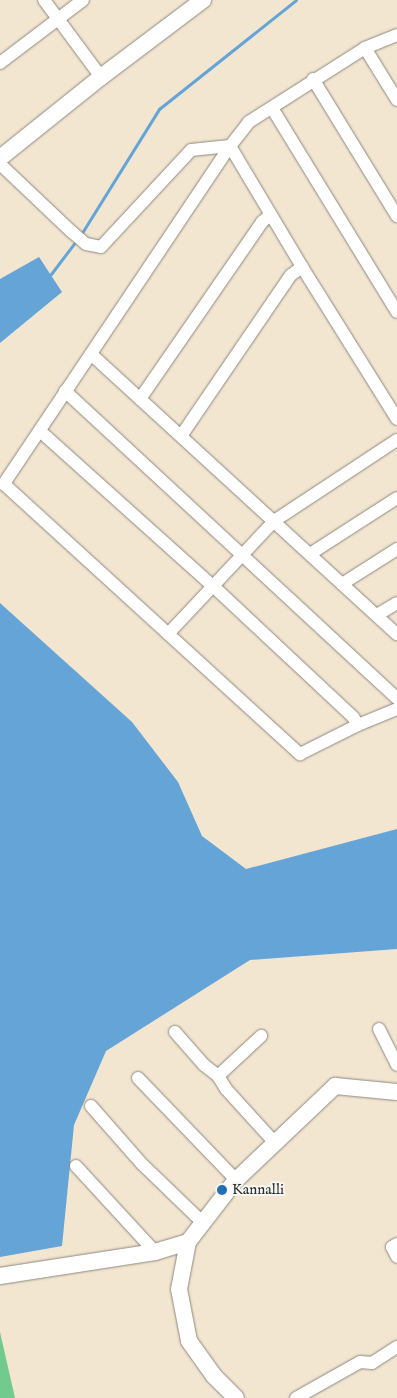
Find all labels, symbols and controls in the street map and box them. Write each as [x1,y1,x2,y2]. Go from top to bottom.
place label: Kannalli [232,1181,284,1199]
marker: Kannalli [216,1184,228,1196]

